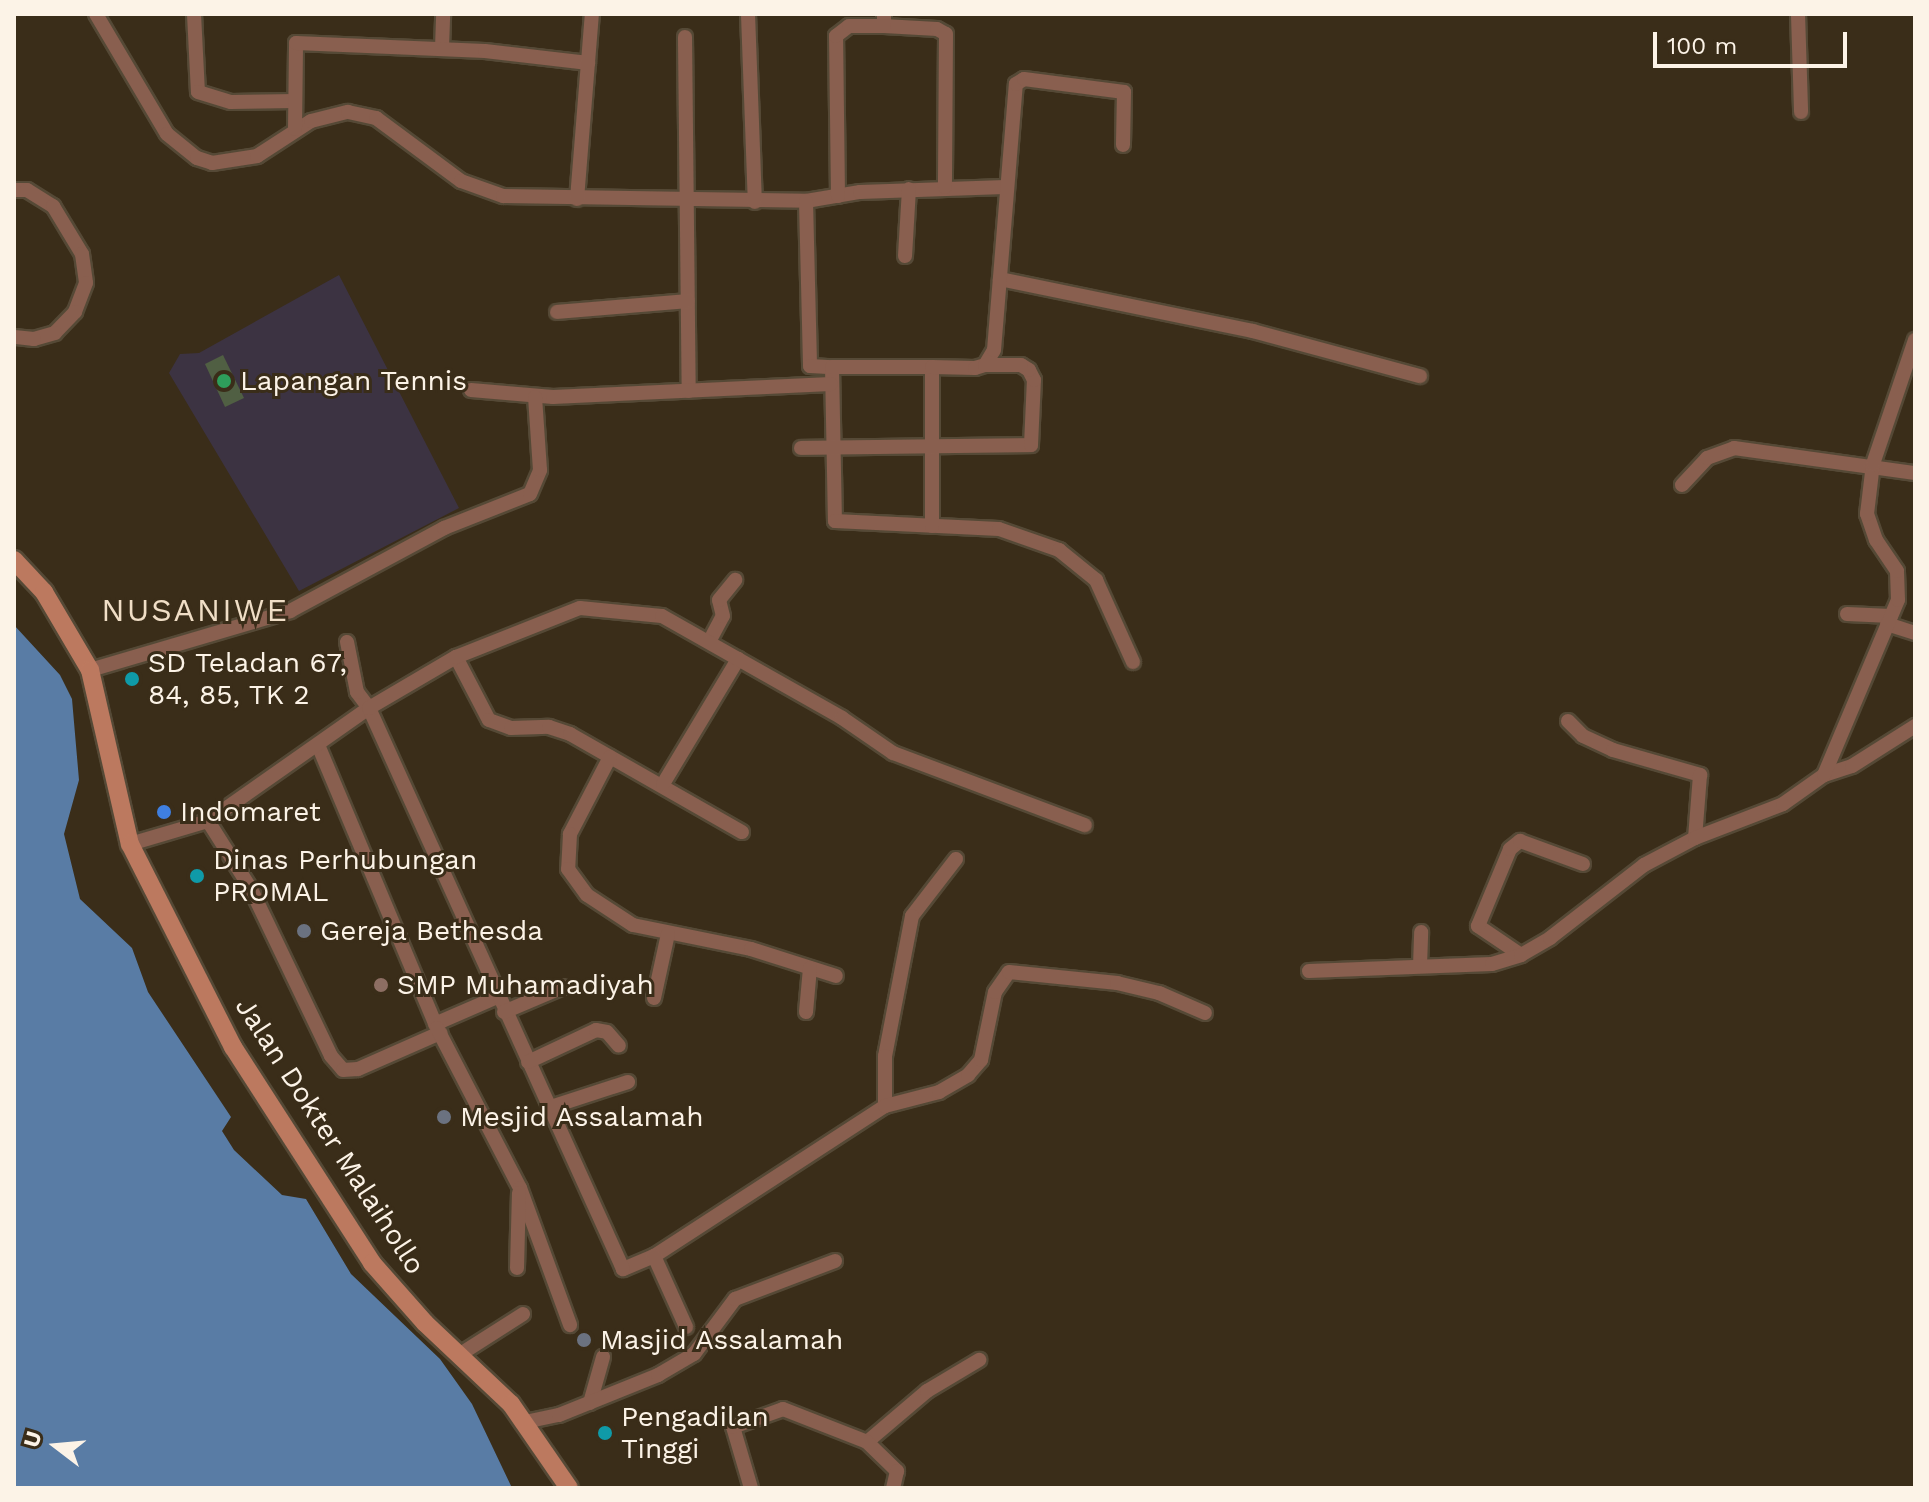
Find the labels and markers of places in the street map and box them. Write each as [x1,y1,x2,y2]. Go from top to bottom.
place label: Lapangan Tennis [240,364,468,398]
marker: Lapangan Tennis [215,372,233,390]
place label: SD Teladan 67, 84, 85, TK 2 [148,646,348,712]
marker: SD Teladan 67, 84, 85, TK 2 [123,670,141,688]
place label: Indomaret [180,795,321,829]
marker: Indomaret [155,803,173,821]
place label: Dinas Perhubungan PROMAL [213,843,477,909]
marker: Dinas Perhubungan PROMAL [188,867,206,885]
place label: Gereja Bethesda [320,914,544,948]
marker: Gereja Bethesda [295,922,313,940]
place label: SMP Muhamadiyah [397,968,654,1002]
marker: SMP Muhamadiyah [372,976,390,994]
place label: Mesjid Assalamah [460,1100,705,1134]
marker: Mesjid Assalamah [435,1108,453,1126]
place label: Masjid Assalamah [600,1323,844,1357]
marker: Masjid Assalamah [575,1331,593,1349]
place label: Pengadilan Tinggi [621,1400,769,1466]
marker: Pengadilan Tinggi [596,1424,614,1442]

